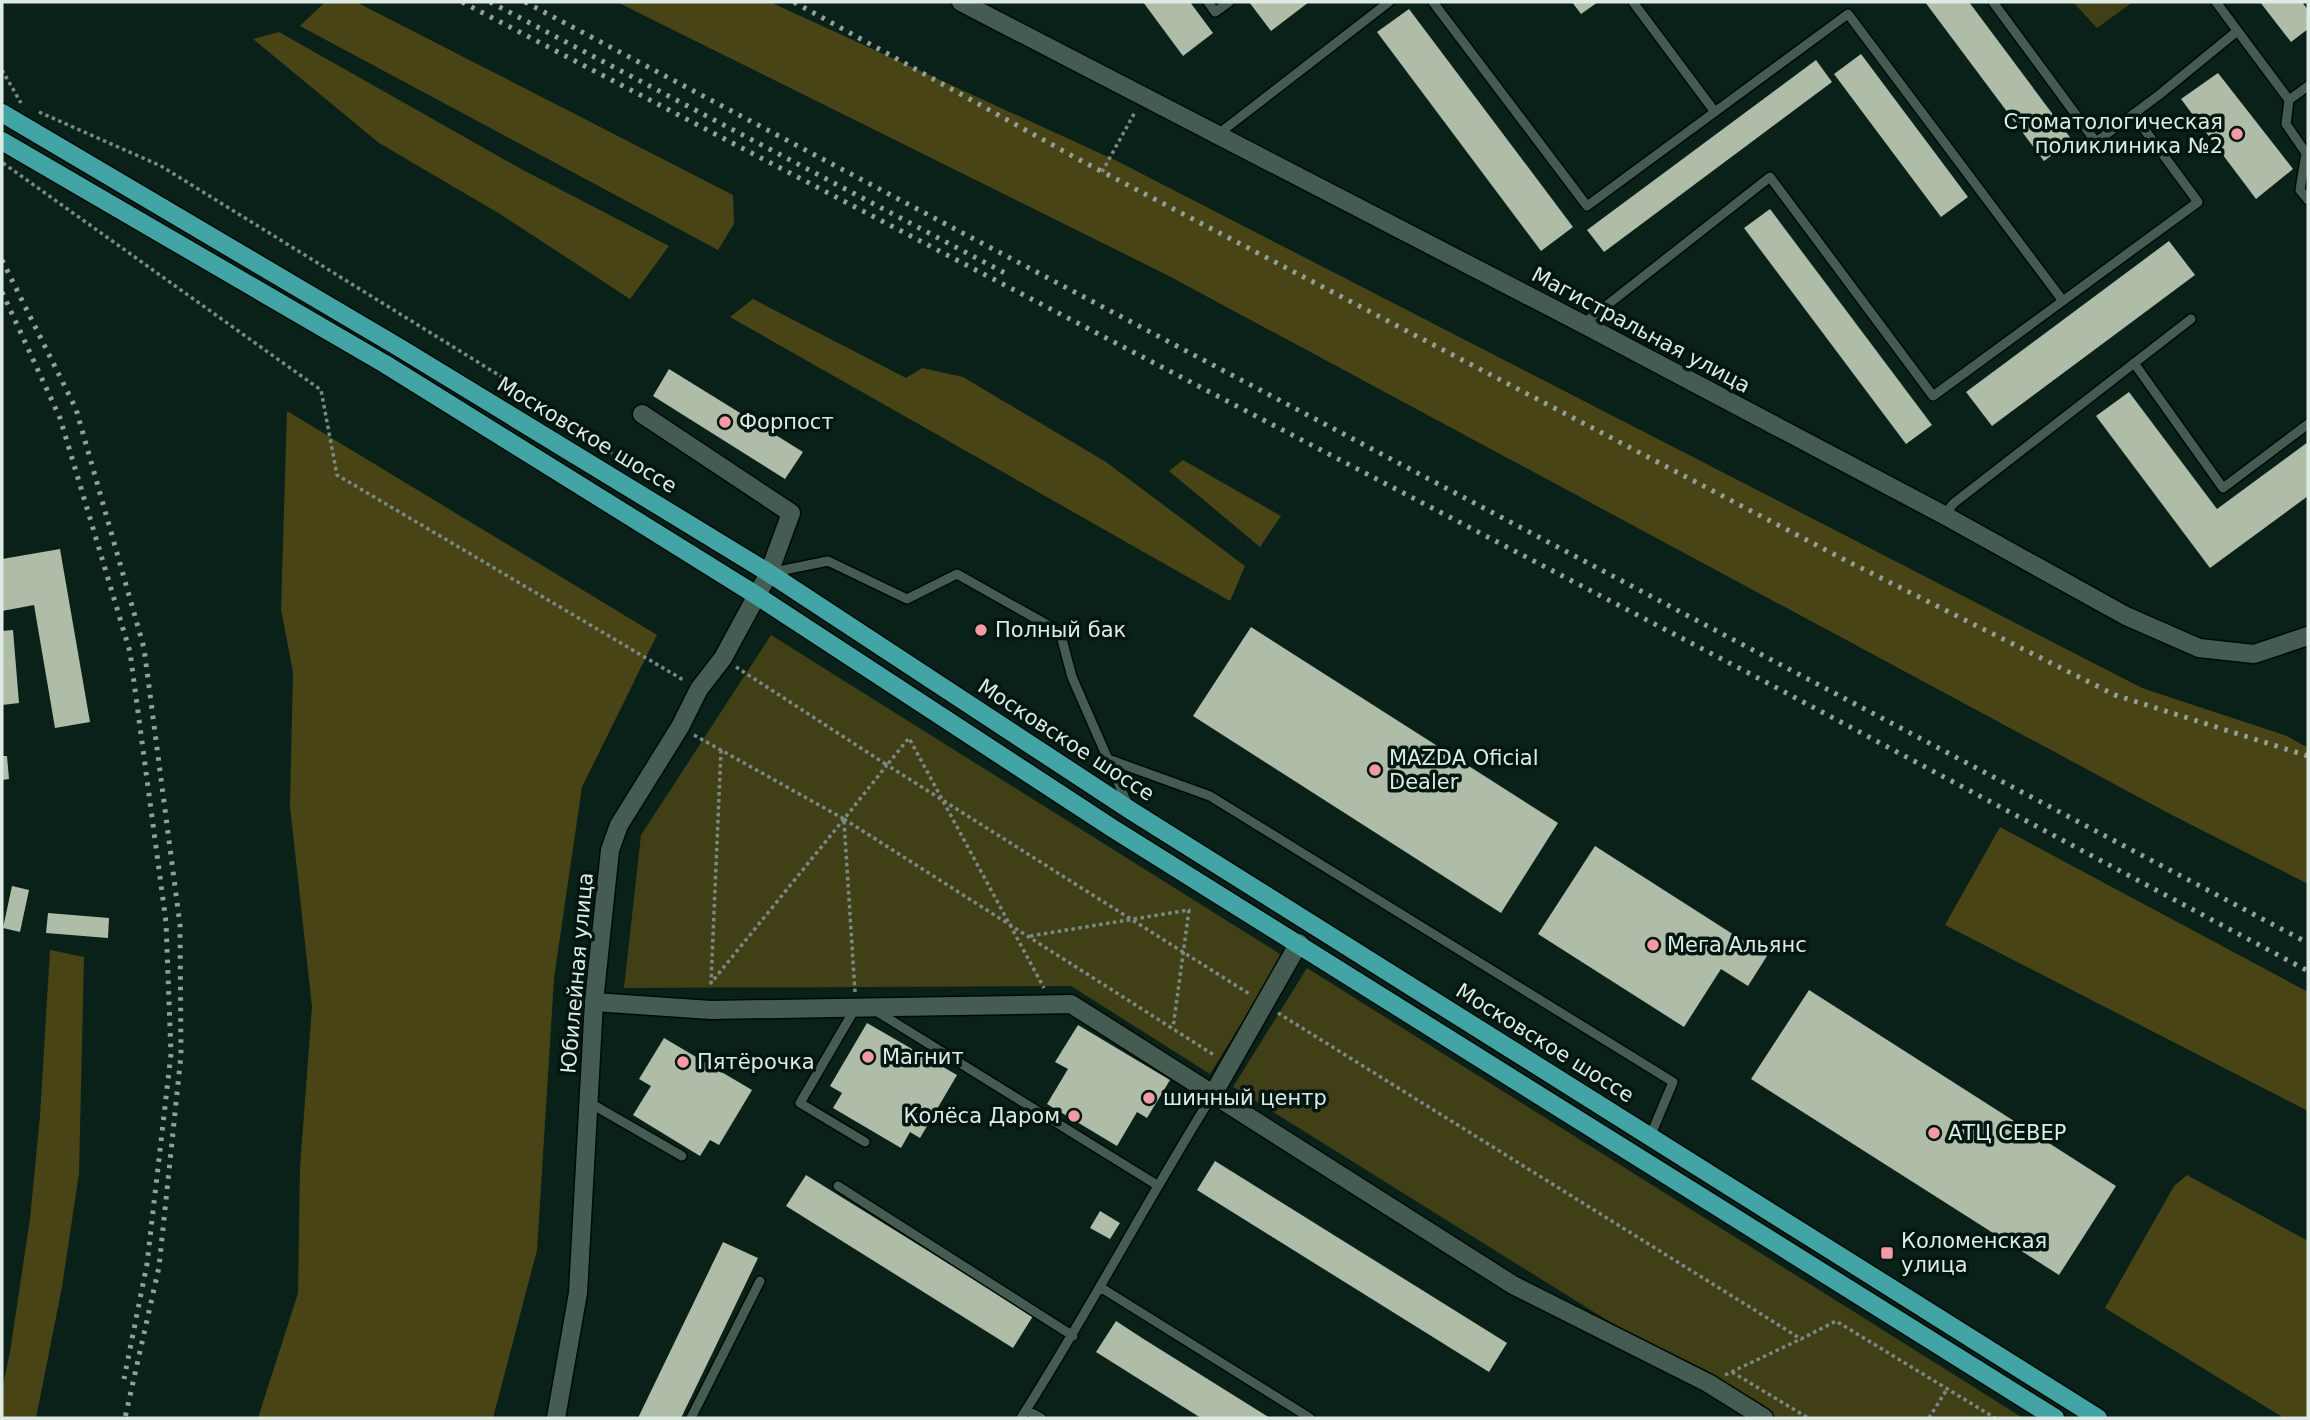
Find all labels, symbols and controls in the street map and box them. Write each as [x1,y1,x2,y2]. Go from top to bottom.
place label: Стоматологическая поликлиника №2 [2003,110,2223,158]
marker: Стоматологическая поликлиника №2 [2229,126,2245,142]
street label: Магистральная улица [1528,262,1754,398]
street label: Московское шоссе [493,372,681,498]
place label: Форпост [739,410,834,434]
marker: Форпост [717,414,733,430]
place label: Полный бак [995,618,1126,642]
marker: Полный бак [973,622,989,638]
street label: Московское шоссе [973,674,1159,806]
place label: MAZDA Oficial Dealer [1389,746,1539,794]
marker: MAZDA Oficial Dealer [1367,762,1383,778]
street label: Юбилейная улица [556,871,598,1075]
place label: Мега Альянс [1667,933,1807,957]
marker: Мега Альянс [1645,937,1661,953]
street label: Московское шоссе [1452,978,1638,1108]
place label: Магнит [882,1045,964,1069]
marker: Магнит [860,1049,876,1065]
place label: Пятёрочка [697,1050,815,1074]
marker: Пятёрочка [675,1054,691,1070]
place label: шинный центр [1163,1086,1327,1110]
marker: шинный центр [1141,1090,1157,1106]
place label: Колёса Даром [904,1104,1060,1128]
marker: Колёса Даром [1066,1108,1082,1124]
place label: АТЦ СЕВЕР [1948,1121,2066,1145]
marker: АТЦ СЕВЕР [1926,1125,1942,1141]
place label: Коломенская улица [1901,1229,2047,1277]
marker: Коломенская улица [1879,1245,1895,1261]

